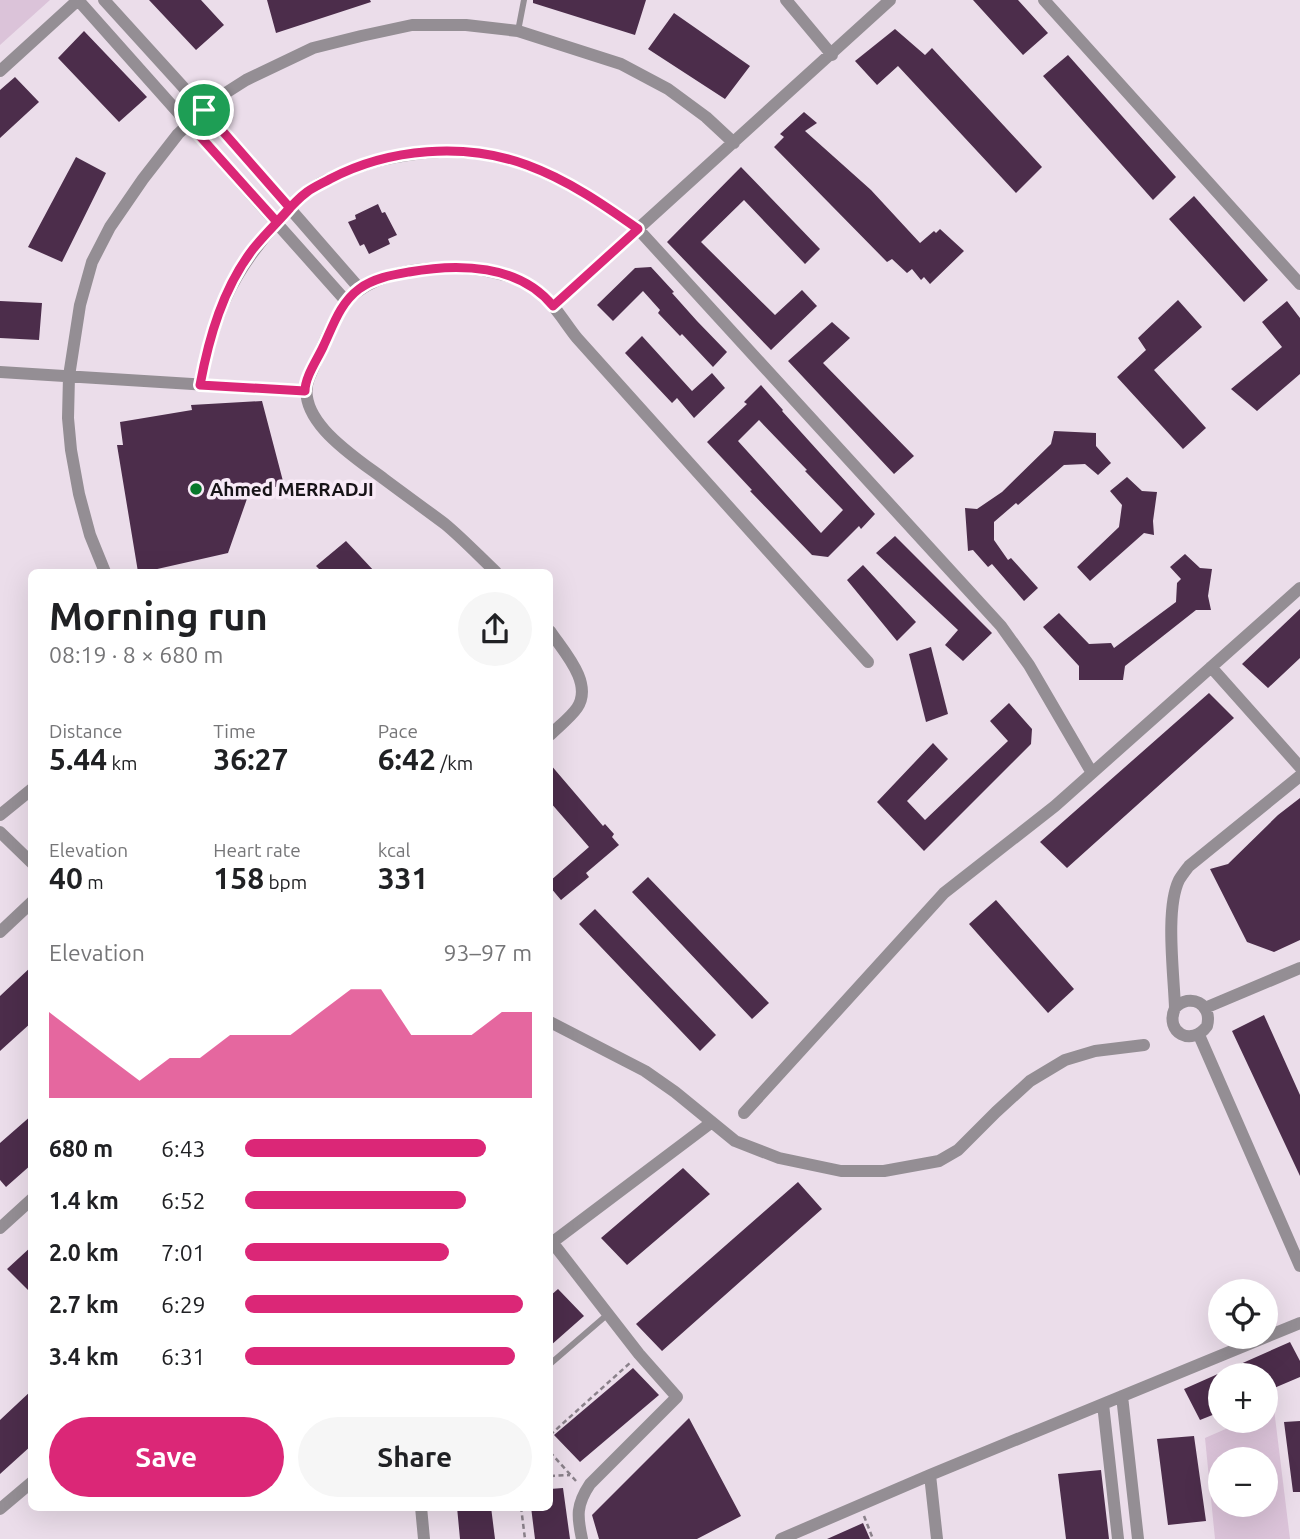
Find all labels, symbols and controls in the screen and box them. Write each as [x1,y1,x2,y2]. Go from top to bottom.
pin [174,80,234,140]
icon: arrive [185,91,223,129]
place label: Ahmed MERRADJI [210,478,374,500]
marker: Ahmed MERRADJI [188,481,204,497]
button: share [458,592,532,666]
text: Morning run [49,595,268,637]
text: 08:19 · 8 × 680 m [49,642,223,667]
text: Distance [49,720,123,742]
text: Time [213,720,256,742]
text: Pace [378,720,418,742]
text: 5.44 [49,742,107,776]
text: 36:27 [213,742,288,776]
text: 6:42 [378,742,436,776]
text: km [107,752,137,774]
text: /km [436,752,473,774]
text: Elevation [49,839,128,861]
text: Heart rate [213,839,301,861]
text: kcal [378,839,410,861]
text: 40 [49,861,83,895]
text: 158 [213,861,264,895]
text: 331 [378,861,428,895]
text: m [83,871,104,893]
text: bpm [264,871,307,893]
text: Elevation [49,940,145,965]
text: 93–97 m [444,940,532,965]
text: 680 m [49,1136,113,1161]
text: 6:43 [161,1136,206,1161]
text: 1.4 km [49,1188,119,1213]
text: 6:52 [161,1188,206,1213]
text: 2.0 km [49,1240,119,1265]
text: 7:01 [161,1240,206,1265]
map controls [1208,1279,1278,1517]
button: locate [1208,1279,1278,1349]
text: 2.7 km [49,1292,119,1317]
text: 6:29 [161,1292,206,1317]
text: 3.4 km [49,1344,119,1369]
text: 6:31 [161,1344,206,1369]
button: + [1208,1363,1278,1433]
button: Save [49,1417,284,1497]
button: Share [298,1417,532,1497]
button: − [1208,1447,1278,1517]

